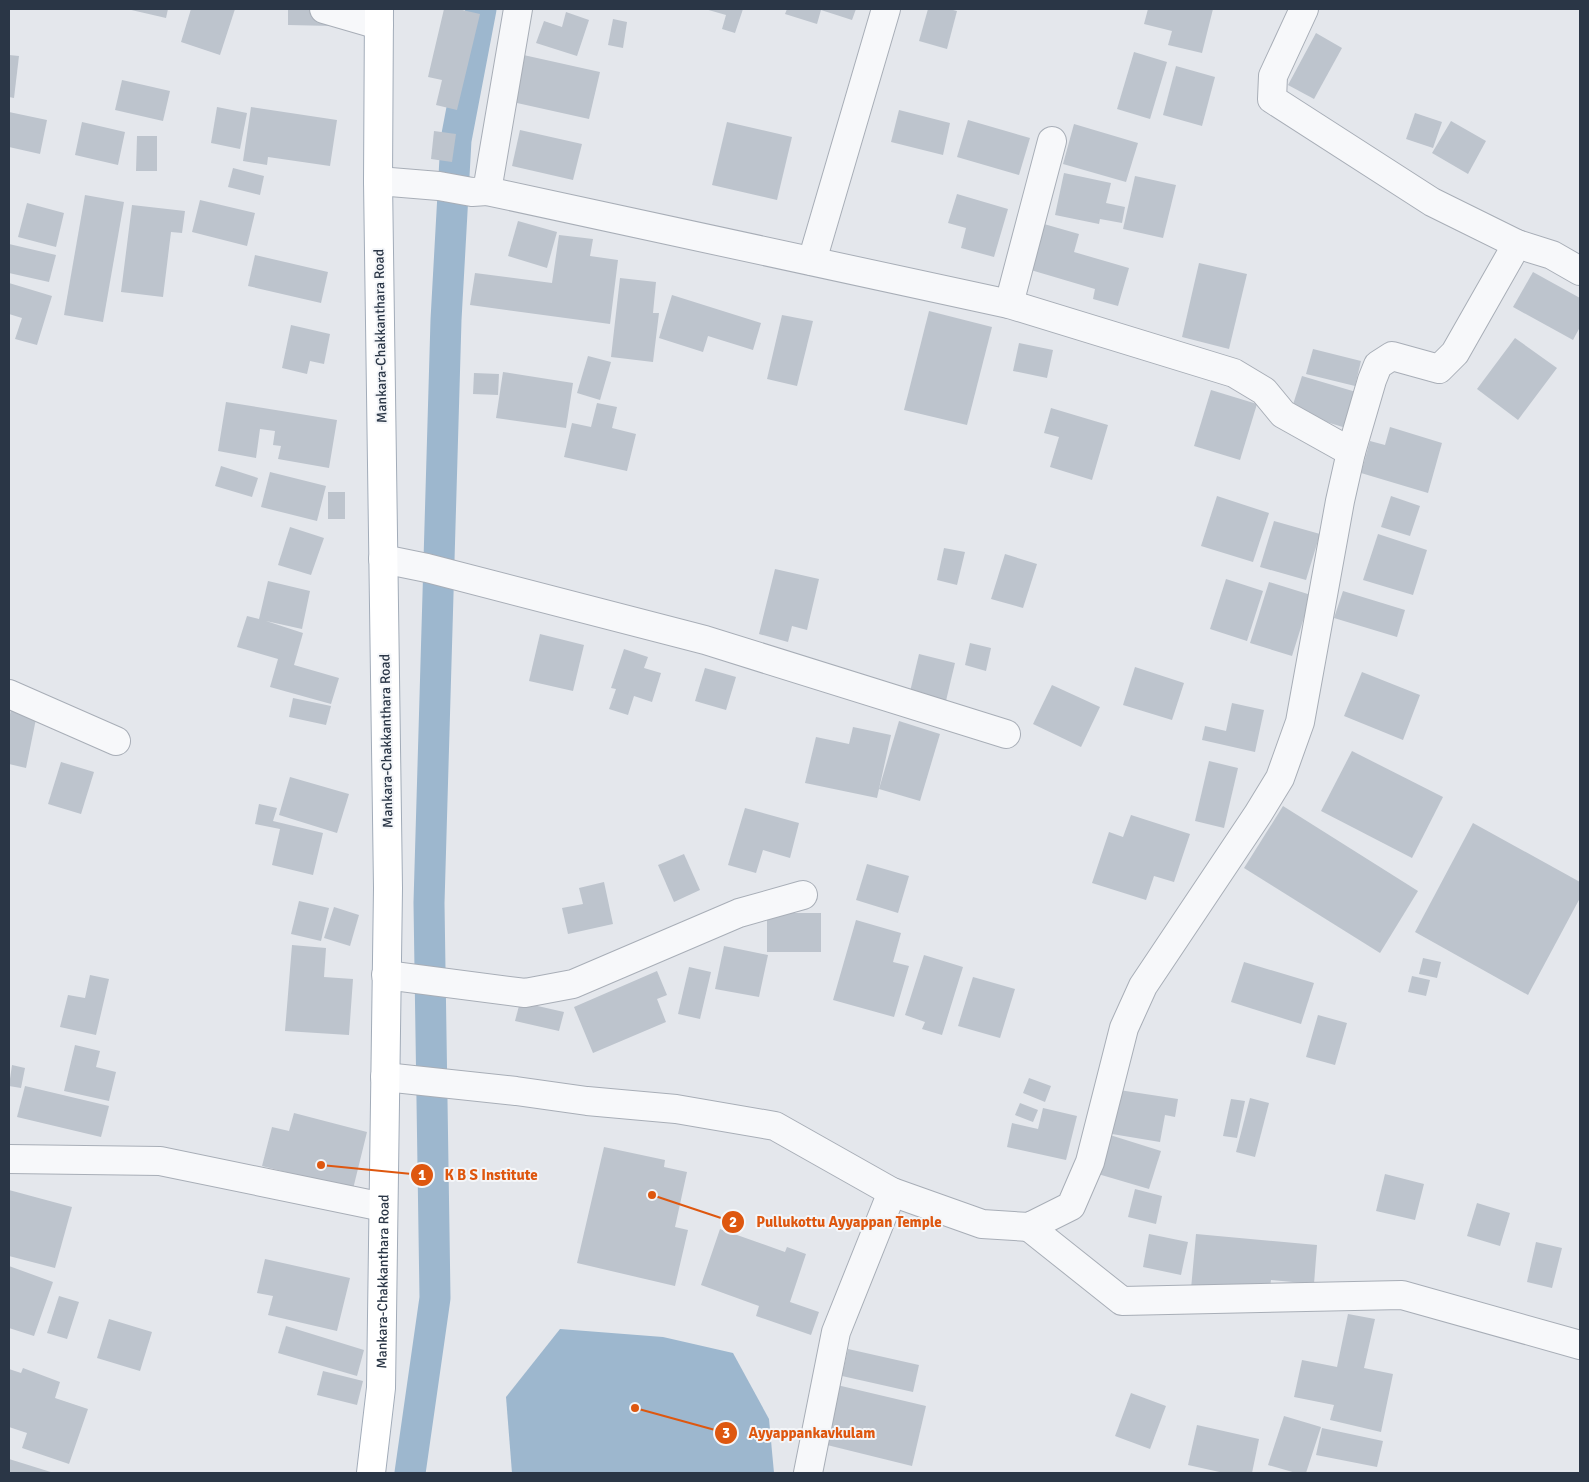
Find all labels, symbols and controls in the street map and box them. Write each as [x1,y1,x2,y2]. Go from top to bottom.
street label: Mankara-Chakkanthara Road [370,249,391,423]
street label: Mankara-Chakkanthara Road [376,654,397,828]
callout: K B S Institute [410,1160,548,1190]
text: 1 [418,1166,426,1184]
text: K B S Institute [444,1166,538,1184]
street label: Mankara-Chakkanthara Road [373,1194,393,1369]
callout: Pullukottu Ayyappan Temple [721,1207,951,1237]
text: 2 [729,1213,737,1231]
text: Pullukottu Ayyappan Temple [756,1213,942,1231]
callout: Ayyappankavkulam [713,1418,885,1448]
text: 3 [722,1424,730,1442]
text: Ayyappankavkulam [749,1424,875,1442]

